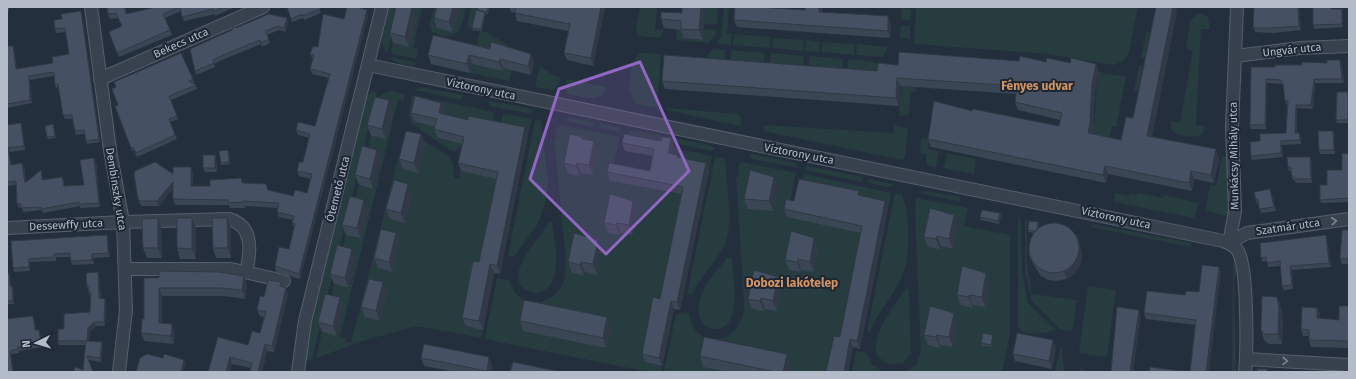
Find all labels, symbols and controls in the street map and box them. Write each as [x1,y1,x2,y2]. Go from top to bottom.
street label: Bekecs utca [151,25,211,61]
street label: Ungvár utca [1262,40,1322,60]
street label: Víztorony utca [445,75,517,103]
district label: Fényes udvar [1001,79,1073,93]
street label: Munkácsy Mihály utca [1227,102,1241,210]
street label: Víztorony utca [763,141,835,167]
street label: Dembinszky utca [103,147,129,231]
street label: Ótemető utca [323,155,352,223]
street label: Víztorony utca [1080,204,1152,232]
street label: Szatmár utca [1255,216,1321,238]
one-way arrow [1331,216,1337,225]
street label: Dessewffy utca [29,217,103,233]
district label: Dobozi lakótelep [746,276,838,290]
north arrow [16,323,56,363]
text: N [20,340,33,348]
one-way arrow [1282,357,1288,366]

